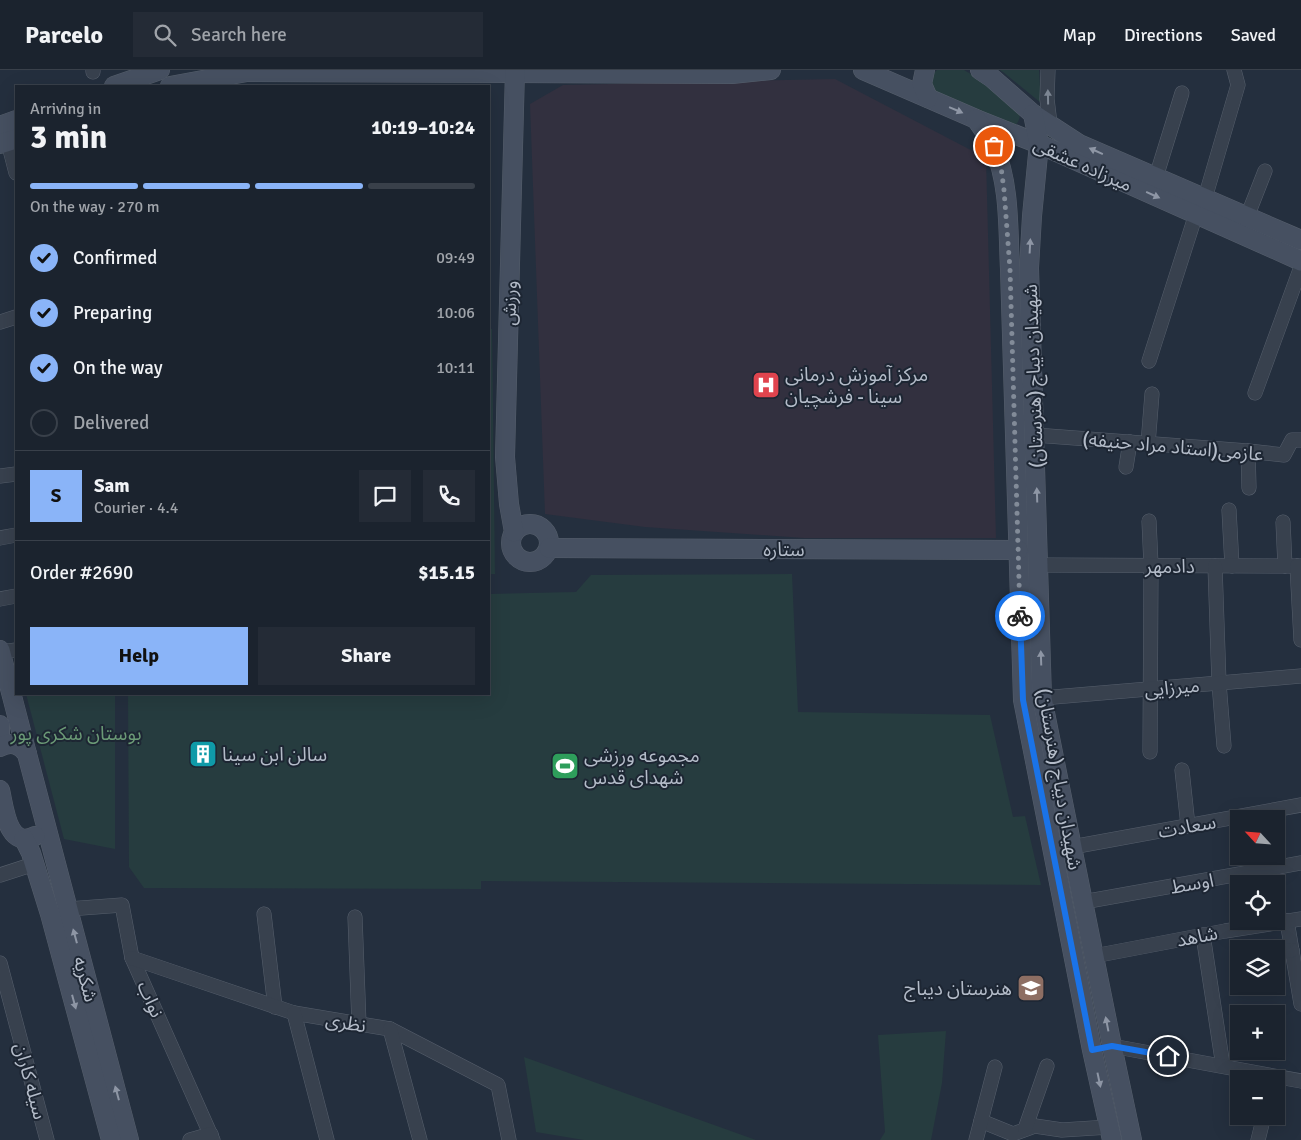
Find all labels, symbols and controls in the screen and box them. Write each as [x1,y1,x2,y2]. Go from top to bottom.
search box [133,12,483,57]
text: Parcelo [25,20,103,50]
icon: search [151,21,179,49]
text: Search here [191,23,287,47]
text: Map [1063,24,1096,46]
text: Directions [1124,24,1203,46]
text: Saved [1231,24,1276,46]
one-way arrow [1043,89,1051,105]
text: Arriving in [30,99,101,119]
one-way arrow [949,107,963,115]
text: 10:19–10:24 [371,116,475,140]
text: 3 min [30,118,107,157]
pin [973,125,1015,167]
icon: bag [980,132,1008,160]
street label: میرزاده عشقی [1029,132,1136,197]
one-way arrow [1089,146,1103,154]
one-way arrow [1146,191,1160,199]
text: On the way · 270 m [30,197,160,217]
one-way arrow [1027,237,1035,253]
icon: check [30,244,58,272]
text: Confirmed [73,246,157,270]
text: 09:49 [436,248,475,268]
street label: ورزش [497,280,523,326]
street label: شهیدان دیباج (هنرستان) [1019,284,1050,468]
icon: check [30,299,58,327]
text: Preparing [73,301,152,325]
text: 10:06 [436,303,475,323]
icon: check [30,354,58,382]
text: On the way [73,356,163,380]
text: 10:11 [436,358,475,378]
place label: مرکز آموزش درمانی سینا - فرشچیان [785,363,928,409]
hospital icon: مرکز آموزش درمانی سینا - فرشچیان [751,370,781,400]
text: Delivered [73,411,149,435]
street label: عازمی(استاد مراد حنیفه) [1082,427,1264,467]
button: chat [359,470,411,522]
button: phone [423,470,475,522]
text: Sam [94,474,130,498]
text: S [51,484,61,508]
one-way arrow [1032,487,1040,503]
text: Courier · 4.4 [94,498,178,518]
street label: ستاره [763,538,805,562]
street label: دادمهر [1144,555,1195,579]
text: Order #2690 [30,561,133,585]
text: $15.15 [418,561,475,585]
courier [995,591,1045,641]
icon: bike [1006,602,1034,630]
button: Help [30,627,248,685]
button: Share [258,627,475,685]
one-way arrow [1037,650,1045,666]
street label: میرزایی [1144,674,1201,702]
street label: شهیدان دیباج (هنرستان) [1030,686,1087,872]
park label: بوستان شکری پور [9,722,142,746]
building icon: سالن ابن سینا [188,739,218,769]
place label: سالن ابن سینا [222,743,327,767]
place label: مجموعه ورزشی شهدای قدس [584,744,700,790]
sports icon: مجموعه ورزشی شهدای قدس [550,751,580,781]
street label: سعادت [1156,810,1218,844]
north arrow [1230,810,1285,865]
map controls [1230,810,1285,1125]
street label: اوسط [1169,868,1216,900]
button: locate [1230,875,1285,930]
street label: شاهد [1175,921,1220,953]
one-way arrow [71,928,79,943]
button: layers [1230,940,1285,995]
street label: شکریه [67,954,103,1005]
school or university icon: هنرستان دیباج [1016,973,1046,1003]
street label: نواب [132,977,169,1021]
place label: هنرستان دیباج [904,977,1012,1002]
one-way arrow [70,995,78,1010]
button: + [1230,1005,1285,1060]
street label: نظری [324,1008,368,1038]
one-way arrow [1103,1016,1111,1032]
pin [1147,1035,1189,1077]
street label: سیله کاران [8,1040,52,1122]
icon: home [1154,1042,1182,1070]
button: − [1230,1070,1285,1125]
one-way arrow [1095,1073,1103,1088]
one-way arrow [112,1085,120,1100]

